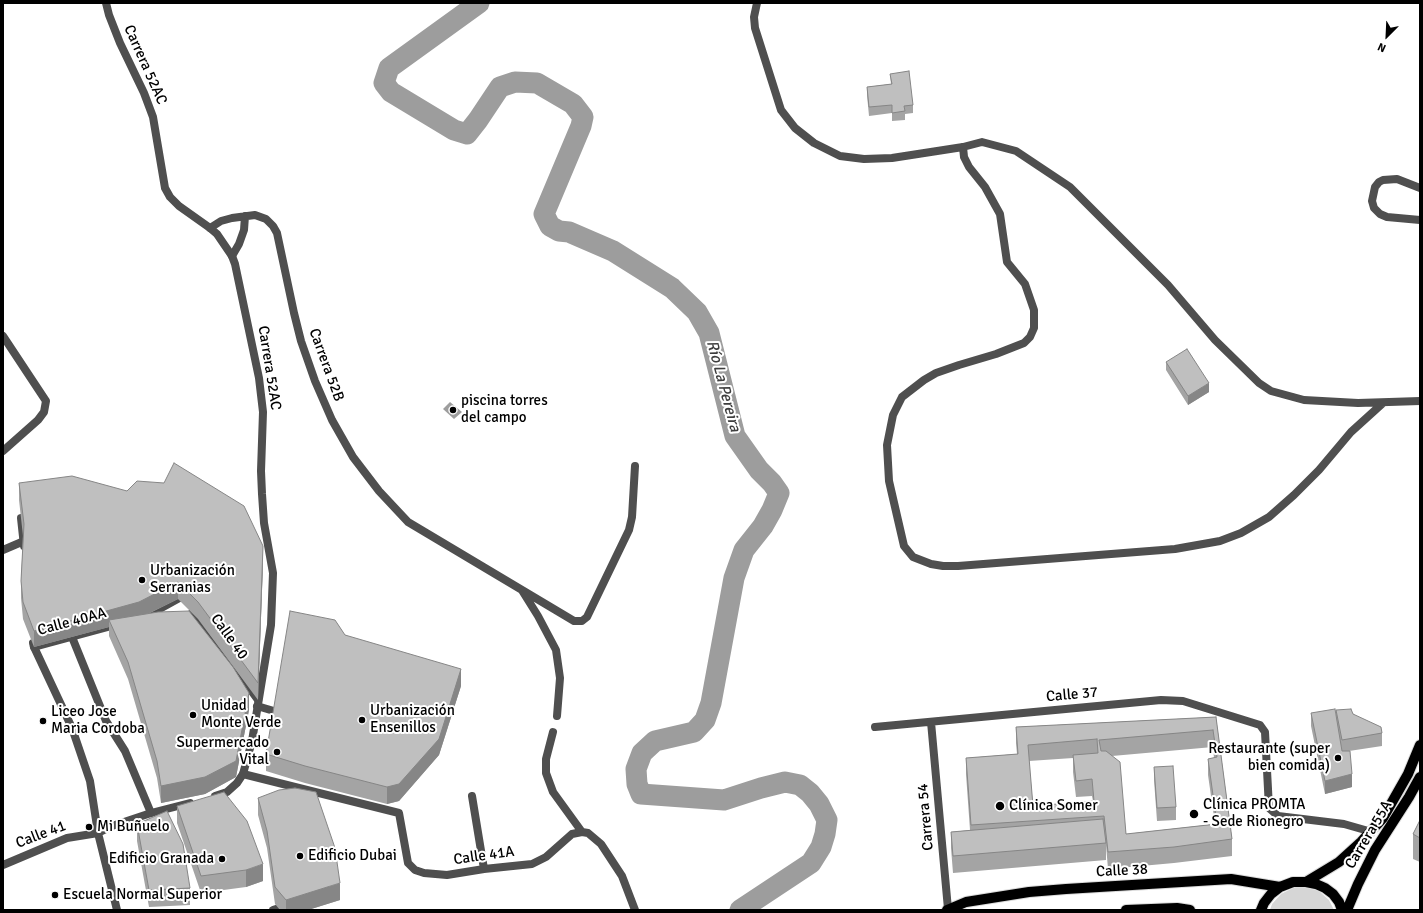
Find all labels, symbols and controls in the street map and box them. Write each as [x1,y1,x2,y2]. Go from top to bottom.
north arrow [1367,16,1407,56]
street label: Carrera 52AC [119,22,171,108]
text: N [1376,40,1388,55]
street label: Carrera 52AC [253,324,285,412]
street label: Carrera 52B [304,326,348,404]
water label: Río La Pereira [702,338,744,434]
place label: piscina torres del campo [461,392,548,427]
marker: piscina torres del campo [448,405,458,415]
place label: Urbanización Serranias [150,562,235,597]
marker: Urbanización Serranias [137,575,147,585]
street label: Calle 40AA [36,604,108,640]
street label: Calle 40 [206,611,252,663]
street label: Calle 37 [1045,684,1099,706]
place label: Unidad Monte Verde [201,697,281,732]
place label: Urbanización Ensenillos [370,702,455,737]
place label: Liceo Jose Maria Cordoba [51,703,145,738]
marker: Unidad Monte Verde [188,710,198,720]
marker: Urbanización Ensenillos [357,715,367,725]
marker: Liceo Jose Maria Cordoba [38,716,48,726]
place label: Supermercado Vital [176,734,269,769]
place label: Restaurante (super bien comida) [1208,740,1330,775]
marker: Supermercado Vital [272,747,282,757]
marker: Restaurante (super bien comida) [1333,753,1343,763]
street label: Carrera 54 [914,783,938,851]
place label: Clínica PROMTA - Sede Rionegro [1203,796,1305,831]
place label: Clínica Somer [1009,797,1098,815]
street label: Carrera 55A [1342,798,1396,872]
marker: Clínica Somer [994,800,1006,812]
marker: Clínica PROMTA - Sede Rionegro [1188,808,1200,820]
street label: Calle 41 [13,817,69,853]
place label: Mi Buñuelo [97,818,170,836]
marker: Mi Buñuelo [84,822,94,832]
street label: Calle 41A [452,843,516,869]
place label: Edificio Dubai [308,847,397,865]
place label: Edificio Granada [109,850,214,868]
marker: Edificio Dubai [295,851,305,861]
marker: Edificio Granada [217,854,227,864]
street label: Calle 38 [1096,861,1148,881]
place label: Escuela Normal Superior [63,886,222,904]
marker: Escuela Normal Superior [50,890,60,900]

